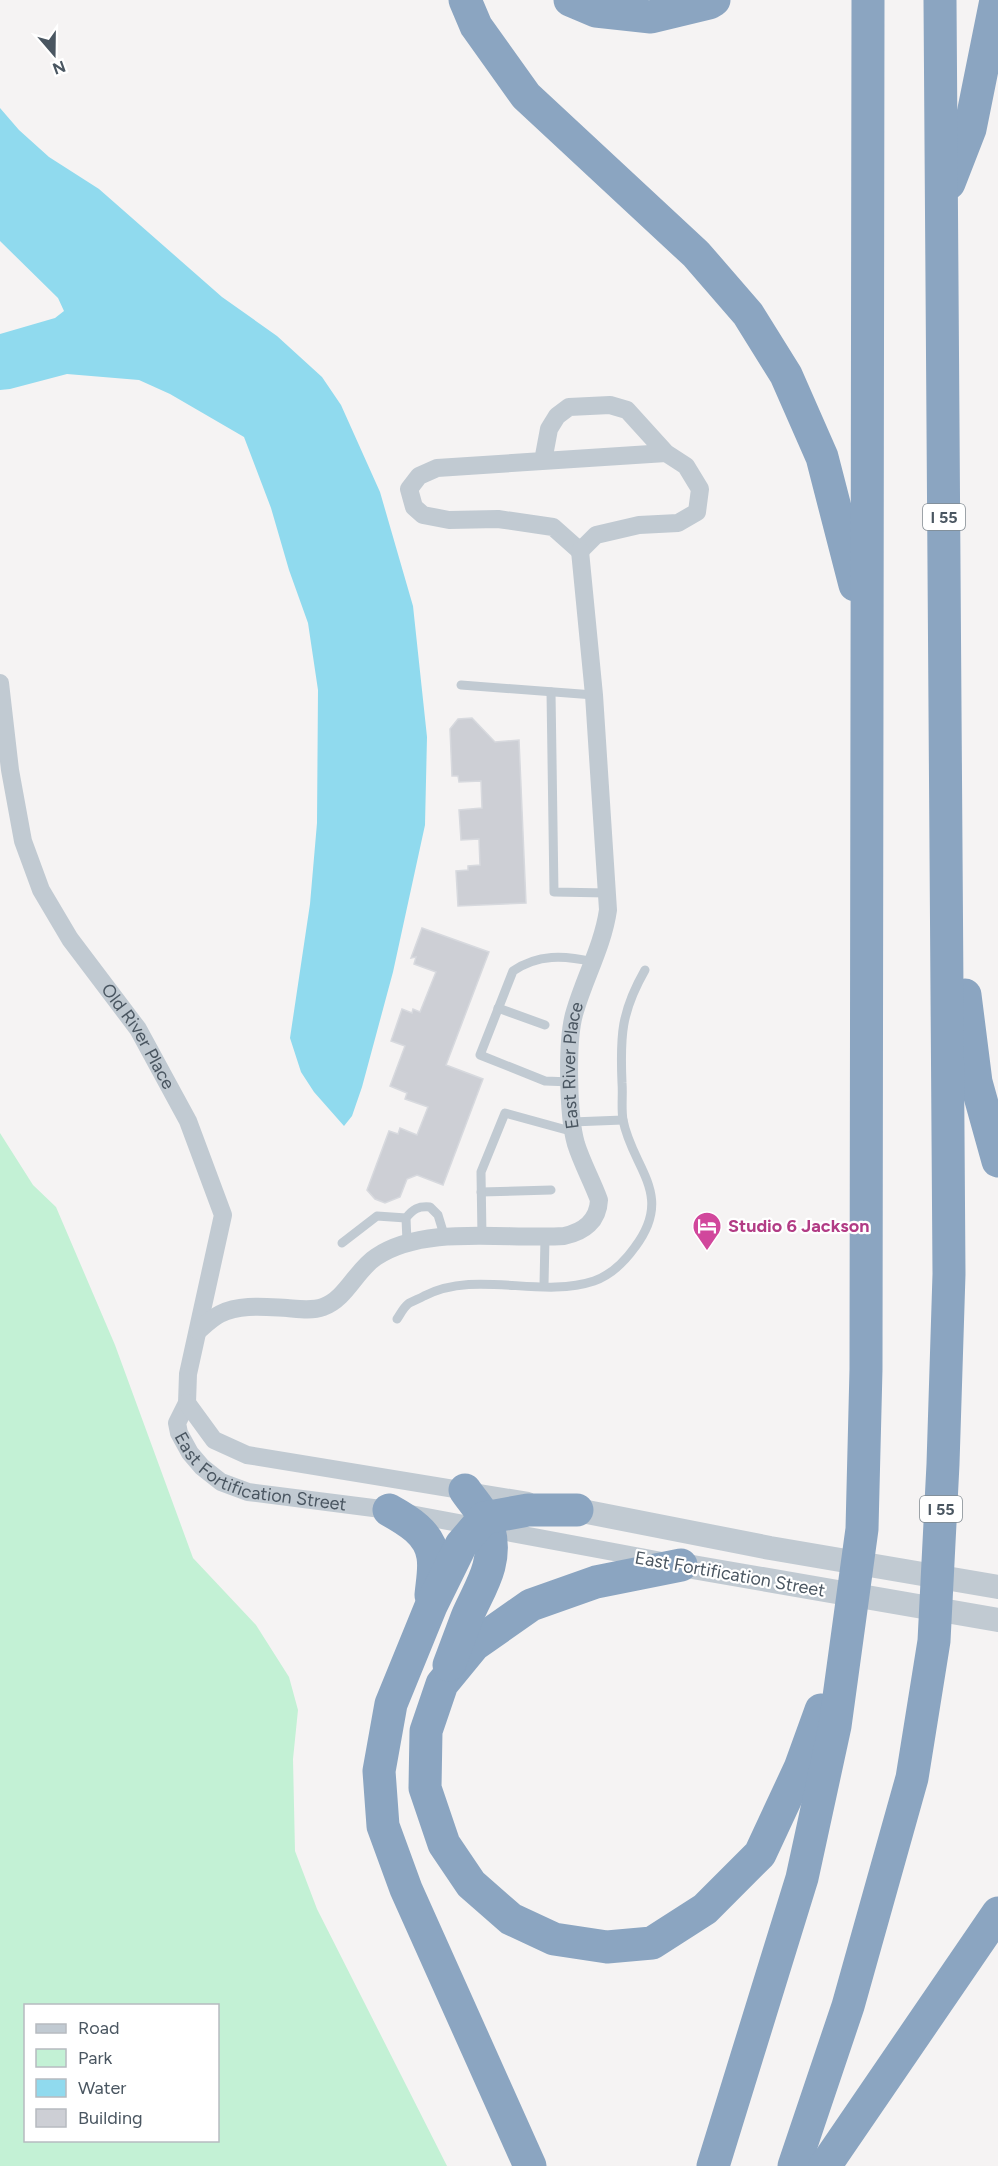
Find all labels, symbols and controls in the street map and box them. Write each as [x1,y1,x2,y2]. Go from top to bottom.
north arrow [24,24,84,84]
text: N [50,57,68,79]
road number: I 55 [923,504,965,530]
street label: Old River Place [97,979,180,1093]
street label: East River Place [558,999,588,1130]
hotel icon: Studio 6 Jackson [691,1210,723,1252]
place label: Studio 6 Jackson [728,1215,869,1237]
street label: East Fortification Street [170,1428,348,1515]
road number: I 55 [920,1496,962,1522]
street label: East Fortification Street [633,1546,827,1602]
legend [24,2004,219,2142]
text: Road [78,2017,119,2039]
text: Park [78,2047,113,2069]
text: Water [78,2077,126,2099]
text: Building [78,2107,143,2129]

